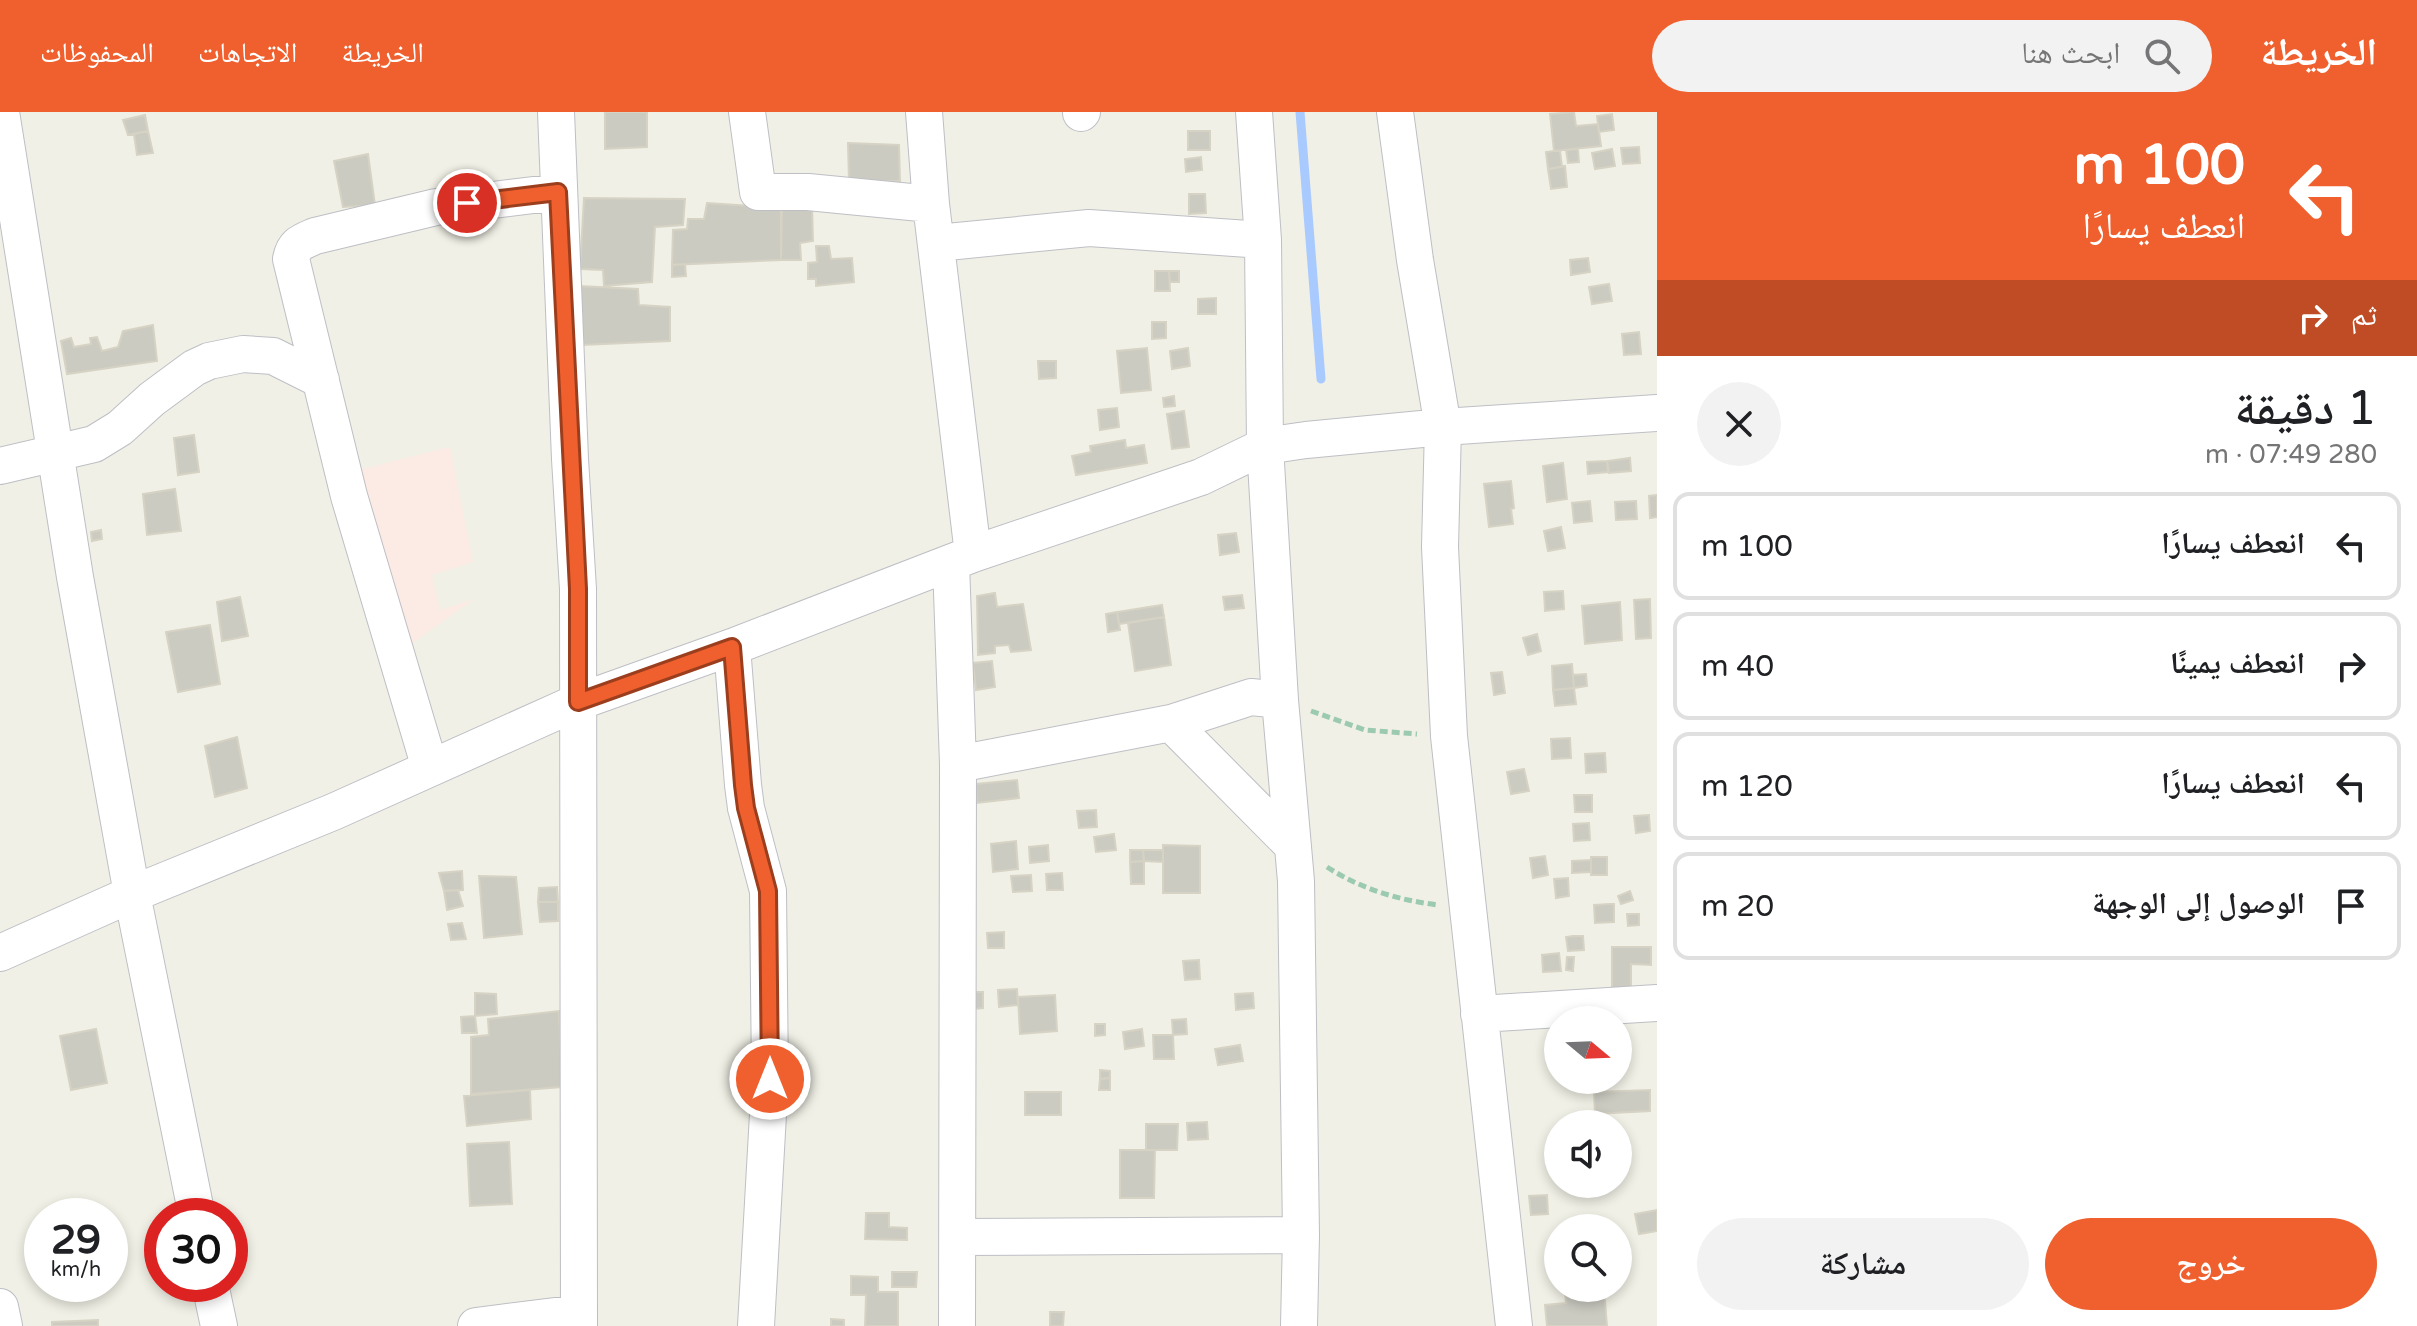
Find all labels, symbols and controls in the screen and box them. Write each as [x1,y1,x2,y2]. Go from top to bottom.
search box [1652,20,2212,92]
text: الخريطة [2260,30,2377,76]
icon: search [2140,34,2184,78]
text: ابحث هنا [2021,35,2120,72]
text: المحفوظات [40,36,154,70]
text: الاتجاهات [198,36,297,70]
text: الخريطة [341,36,424,70]
text: 100 m [2074,132,2245,199]
icon: left [2273,144,2377,248]
pin [433,169,501,237]
icon: arrive [445,181,489,225]
text: انعطف يسارًا [2082,205,2245,248]
icon: right [2291,296,2335,340]
text: ثم [2351,297,2377,334]
text: 1 دقيقة [2235,380,2377,438]
button: close [1697,382,1781,466]
text: 280 m · 07:49 [2205,439,2377,470]
icon: left [2329,524,2373,568]
text: انعطف يسارًا [2161,525,2305,562]
text: 100 m [1701,528,1793,565]
icon: right [2329,644,2373,688]
text: انعطف يمينًا [2170,645,2305,682]
text: 40 m [1701,648,1774,685]
icon: left [2329,764,2373,808]
text: انعطف يسارًا [2161,765,2305,802]
text: 120 m [1701,768,1793,805]
icon: arrive [2329,884,2373,928]
text: الوصول إلى الوجهة [2092,885,2305,922]
text: 20 m [1701,888,1774,925]
north arrow [1544,1006,1632,1094]
map controls [1544,1006,1632,1302]
position arrow [728,1037,812,1121]
button: sound [1544,1110,1632,1198]
speed limit sign: 30 [144,1198,248,1302]
button: search [1544,1214,1632,1302]
text: 29 [51,1216,101,1264]
button: مشاركة [1697,1218,2029,1310]
button: خروج [2045,1218,2377,1310]
text: km/h [51,1258,101,1282]

